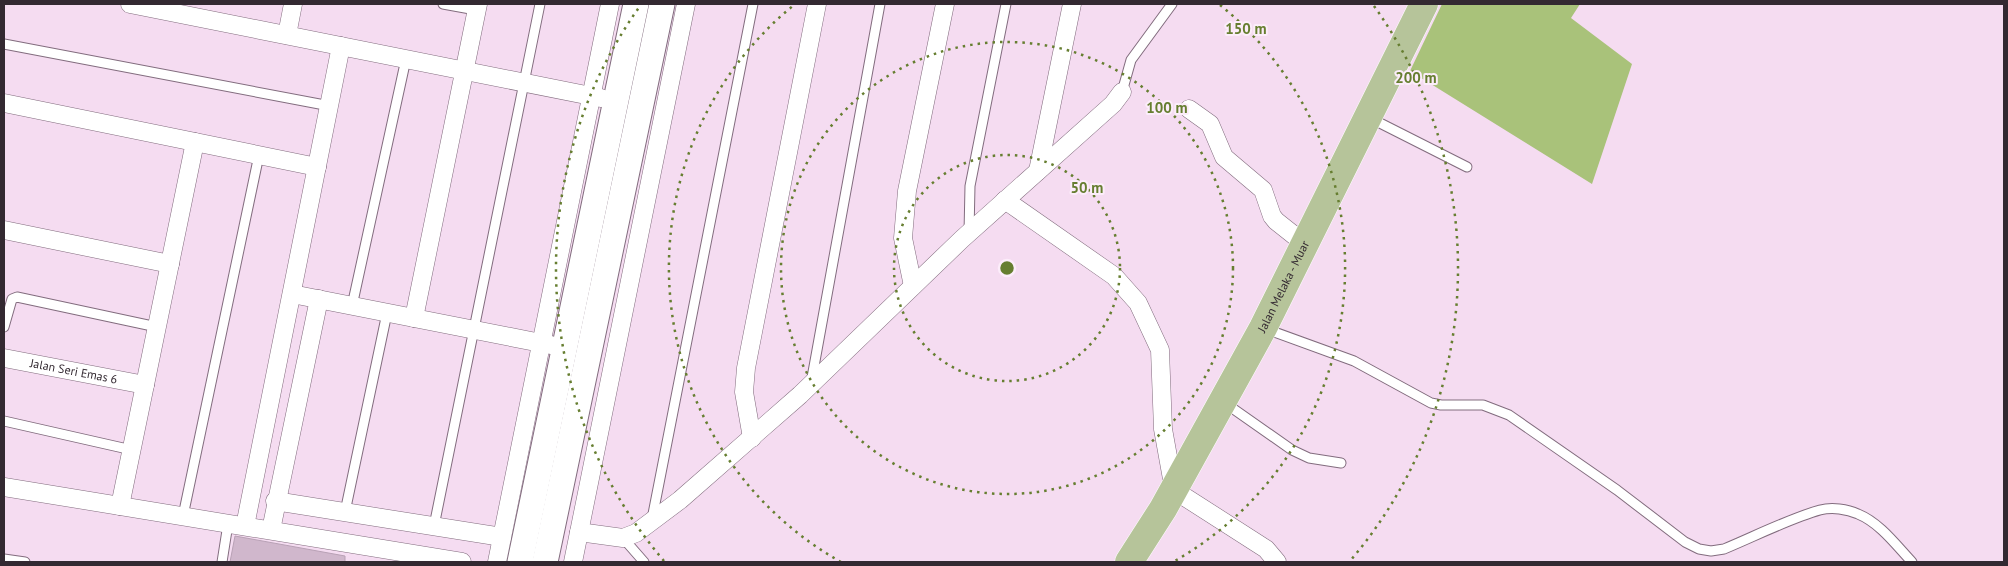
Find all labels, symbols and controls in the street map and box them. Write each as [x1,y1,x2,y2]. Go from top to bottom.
text: 150 m [1225,19,1267,38]
text: 200 m [1395,68,1437,87]
text: 100 m [1146,98,1188,117]
text: 50 m [1071,178,1103,197]
street label: Jalan Melaka - Muar [1254,238,1312,336]
centre of rings [998,259,1016,277]
street label: Jalan Seri Emas 6 [28,355,119,387]

